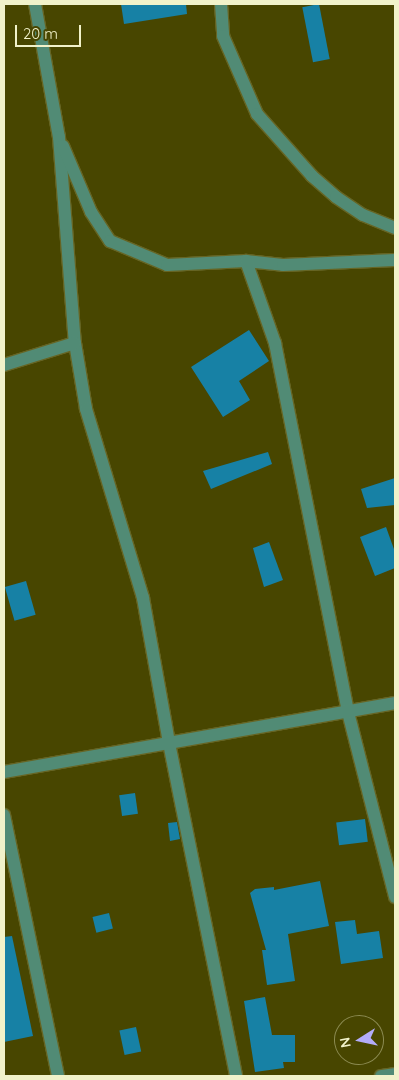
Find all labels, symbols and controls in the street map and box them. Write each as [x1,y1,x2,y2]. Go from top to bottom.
scale bar [18,15,84,47]
text: 20 m [23,24,58,43]
north arrow [334,1015,384,1065]
text: N [335,1036,355,1049]

